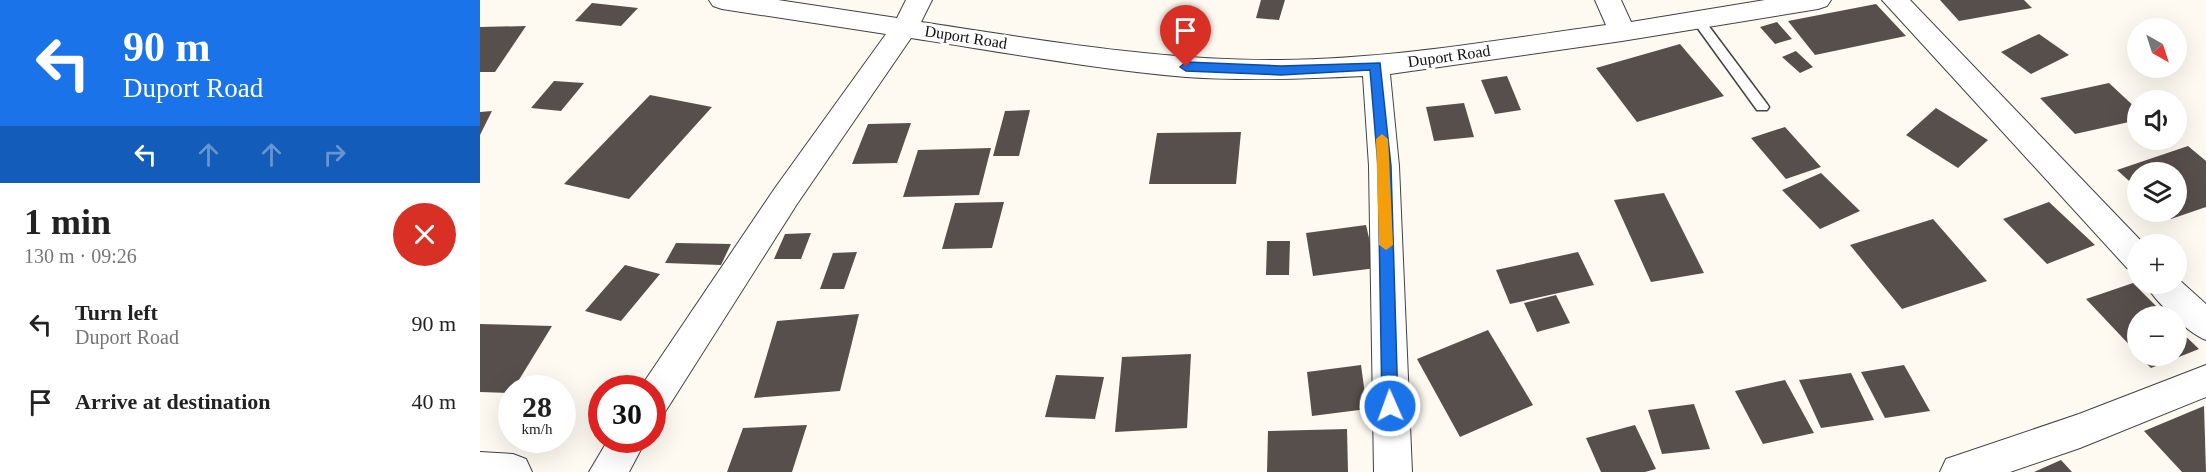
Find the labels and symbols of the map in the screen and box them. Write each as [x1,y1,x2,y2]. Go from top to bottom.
pin [1160,5,1211,67]
north arrow [2127,18,2187,78]
street label: Duport Road [923,22,1008,53]
street label: Duport Road [1407,42,1491,71]
position arrow [1358,374,1422,438]
speed limit sign: 30 [588,375,666,453]

